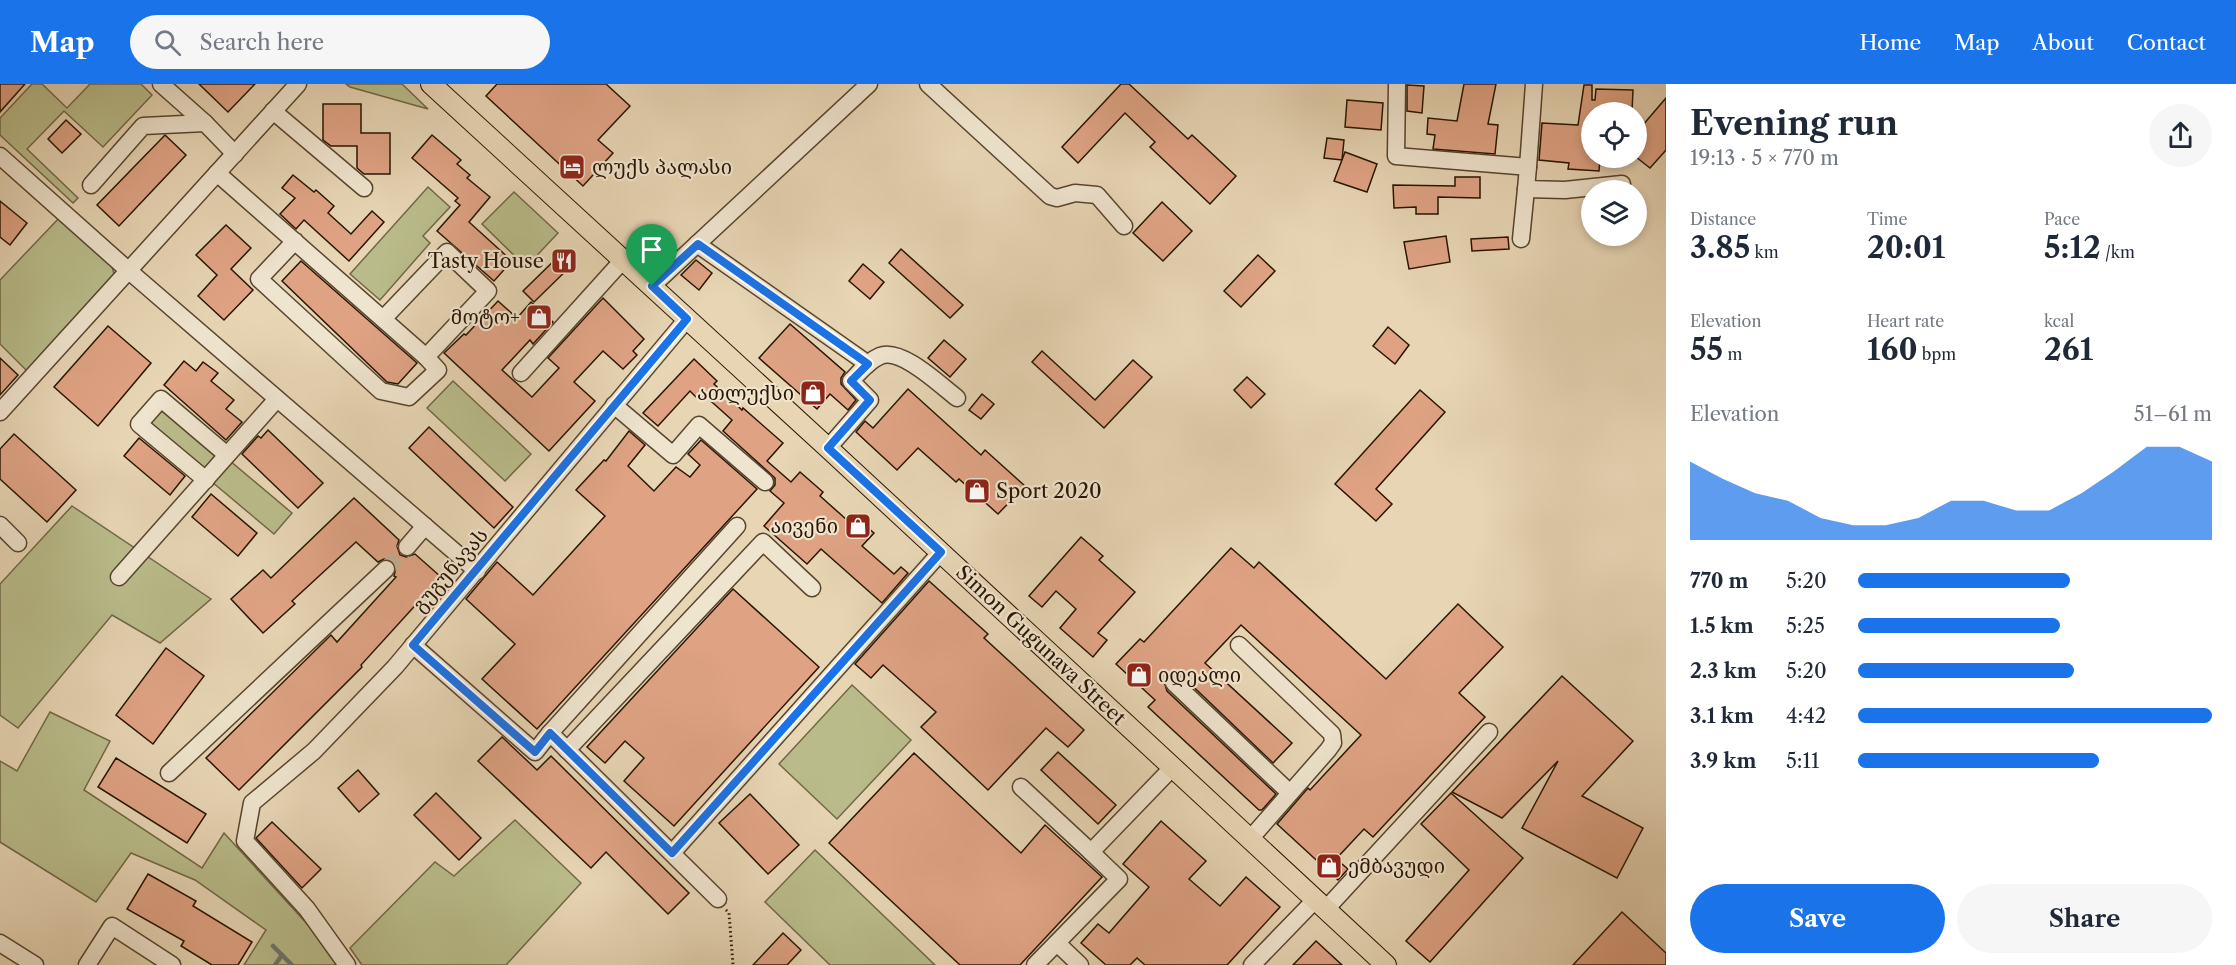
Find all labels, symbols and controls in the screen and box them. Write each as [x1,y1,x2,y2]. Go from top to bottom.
search box [130,15,550,69]
text: Map [30,25,94,59]
icon: search [151,26,184,59]
text: Search here [199,29,324,56]
text: Home [1860,30,1921,55]
text: Map [1954,30,1999,55]
text: About [2032,30,2094,55]
text: Contact [2127,30,2206,55]
map controls [1581,102,1647,246]
button: locate [1581,102,1647,168]
text: Evening run [1690,103,1898,144]
button: share [2149,104,2212,167]
text: 19:13 · 5 × 770 m [1690,146,1839,170]
hotel icon: ლუქს პალასი [557,152,587,182]
place label: ლუქს პალასი [592,155,732,179]
button: layers [1581,180,1647,246]
text: Distance [1690,209,1756,229]
text: Time [1867,209,1907,229]
text: Pace [2044,209,2080,229]
pin [626,224,677,286]
text: 3.85 [1690,229,1750,266]
text: 20:01 [1867,229,1945,266]
text: 5:12 [2044,229,2101,266]
icon: arrive [635,233,668,266]
text: km [1750,242,1779,262]
text: /km [2101,242,2135,262]
restaurant icon: Tasty House [549,246,579,276]
place label: Tasty House [428,249,544,273]
shop icon: მოტო+ [524,302,554,332]
place label: მოტო+ [451,305,520,329]
text: Elevation [1690,311,1761,331]
text: Heart rate [1867,311,1944,331]
text: kcal [2044,311,2074,331]
text: 55 [1690,331,1723,368]
text: 160 [1867,331,1918,368]
text: 261 [2044,331,2093,368]
text: m [1723,344,1742,364]
text: bpm [1918,344,1956,364]
shop icon: ათლუქსი [798,378,828,408]
place label: ათლუქსი [697,381,794,405]
text: Elevation [1690,402,1779,426]
text: 51–61 m [2134,402,2212,426]
shop icon: Sport 2020 [962,476,992,506]
place label: Sport 2020 [996,479,1102,503]
shop icon: აივენი [843,511,873,541]
place label: აივენი [771,514,838,538]
street label: გუგუნავას [407,523,493,617]
street label: Simon Gugunava Street [951,560,1131,730]
text: 770 m [1690,569,1749,593]
text: 5:20 [1786,569,1827,593]
text: 1.5 km [1690,614,1754,638]
text: 5:25 [1786,614,1825,638]
text: 2.3 km [1690,659,1757,683]
text: 5:20 [1786,659,1827,683]
shop icon: იდეალი [1124,660,1154,690]
place label: იდეალი [1158,663,1241,687]
text: 3.1 km [1690,704,1754,728]
text: 4:42 [1786,704,1826,728]
text: 3.9 km [1690,749,1756,773]
text: 5:11 [1786,749,1819,773]
shop icon: ემბავუდი [1314,851,1344,881]
place label: ემბავუდი [1348,854,1445,878]
button: Save [1690,884,1945,953]
button: Share [1957,884,2212,953]

